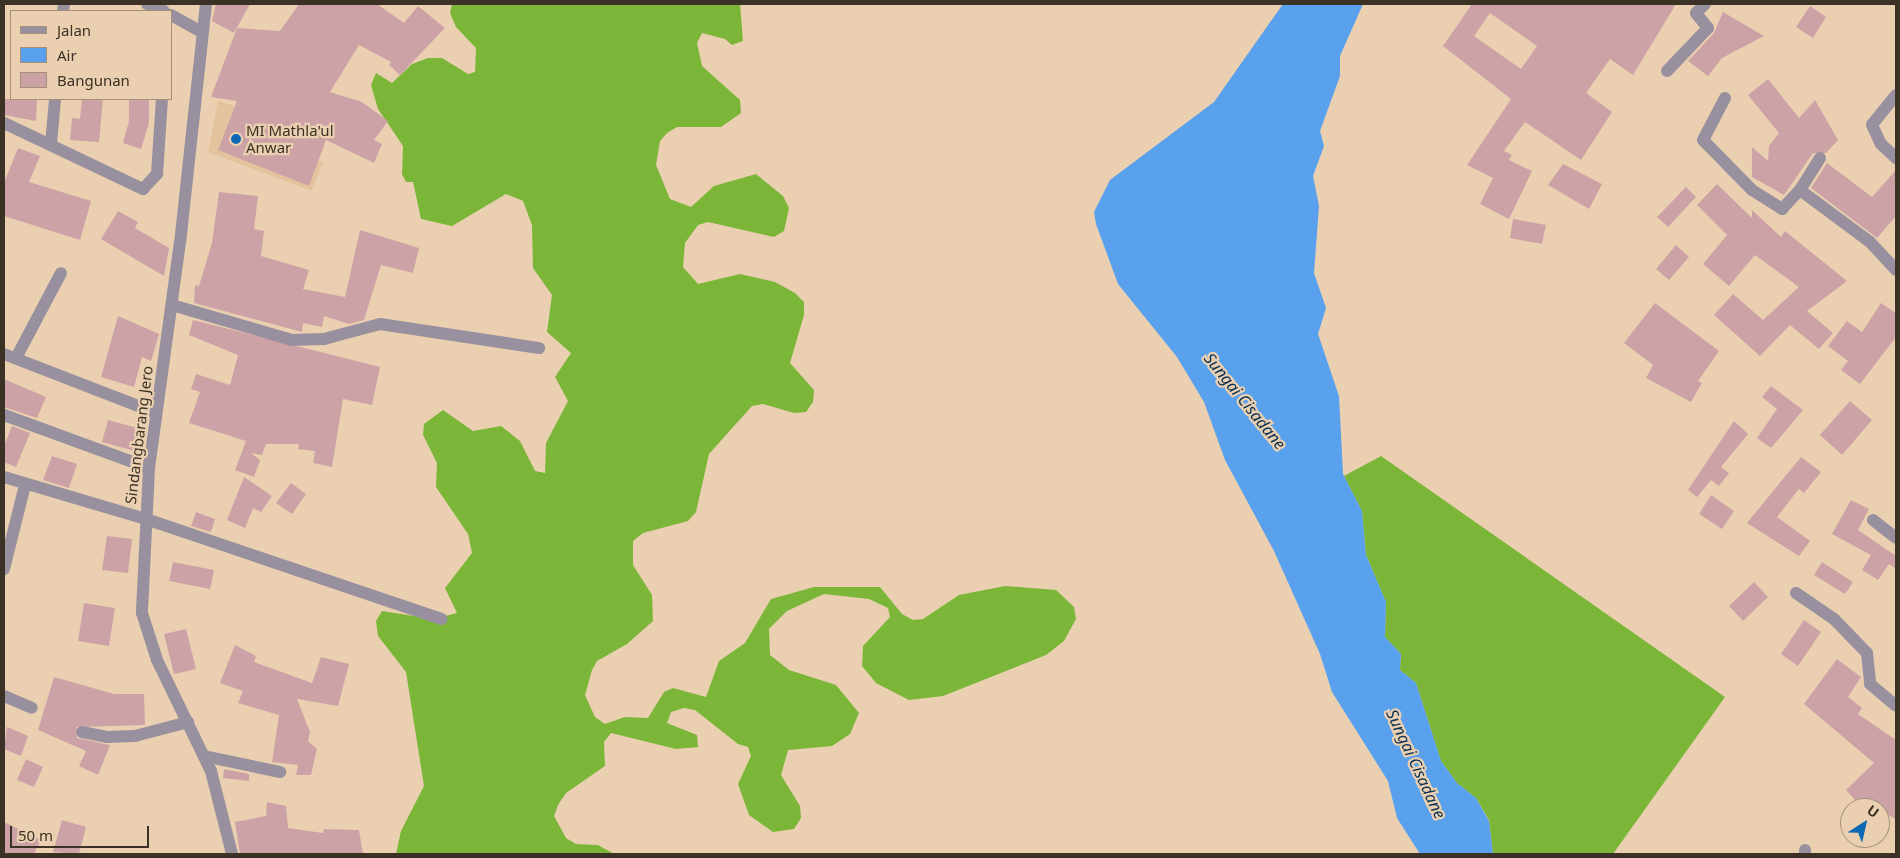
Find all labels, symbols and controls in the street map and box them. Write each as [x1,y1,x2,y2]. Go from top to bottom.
legend [10,10,172,100]
text: Jalan [57,20,91,40]
text: Air [57,45,77,65]
text: Bangunan [57,70,130,90]
place label: MI Mathla'ul Anwar [246,121,333,156]
marker: MI Mathla'ul Anwar [230,133,242,145]
water label: Sungai Cisadane [1200,349,1290,453]
street label: Sindangbarang Jero [122,365,156,505]
water label: Sungai Cisadane [1382,706,1450,822]
north arrow [1840,798,1890,848]
text: U [1864,800,1883,822]
scale bar [12,816,151,848]
text: 50 m [18,825,53,845]

